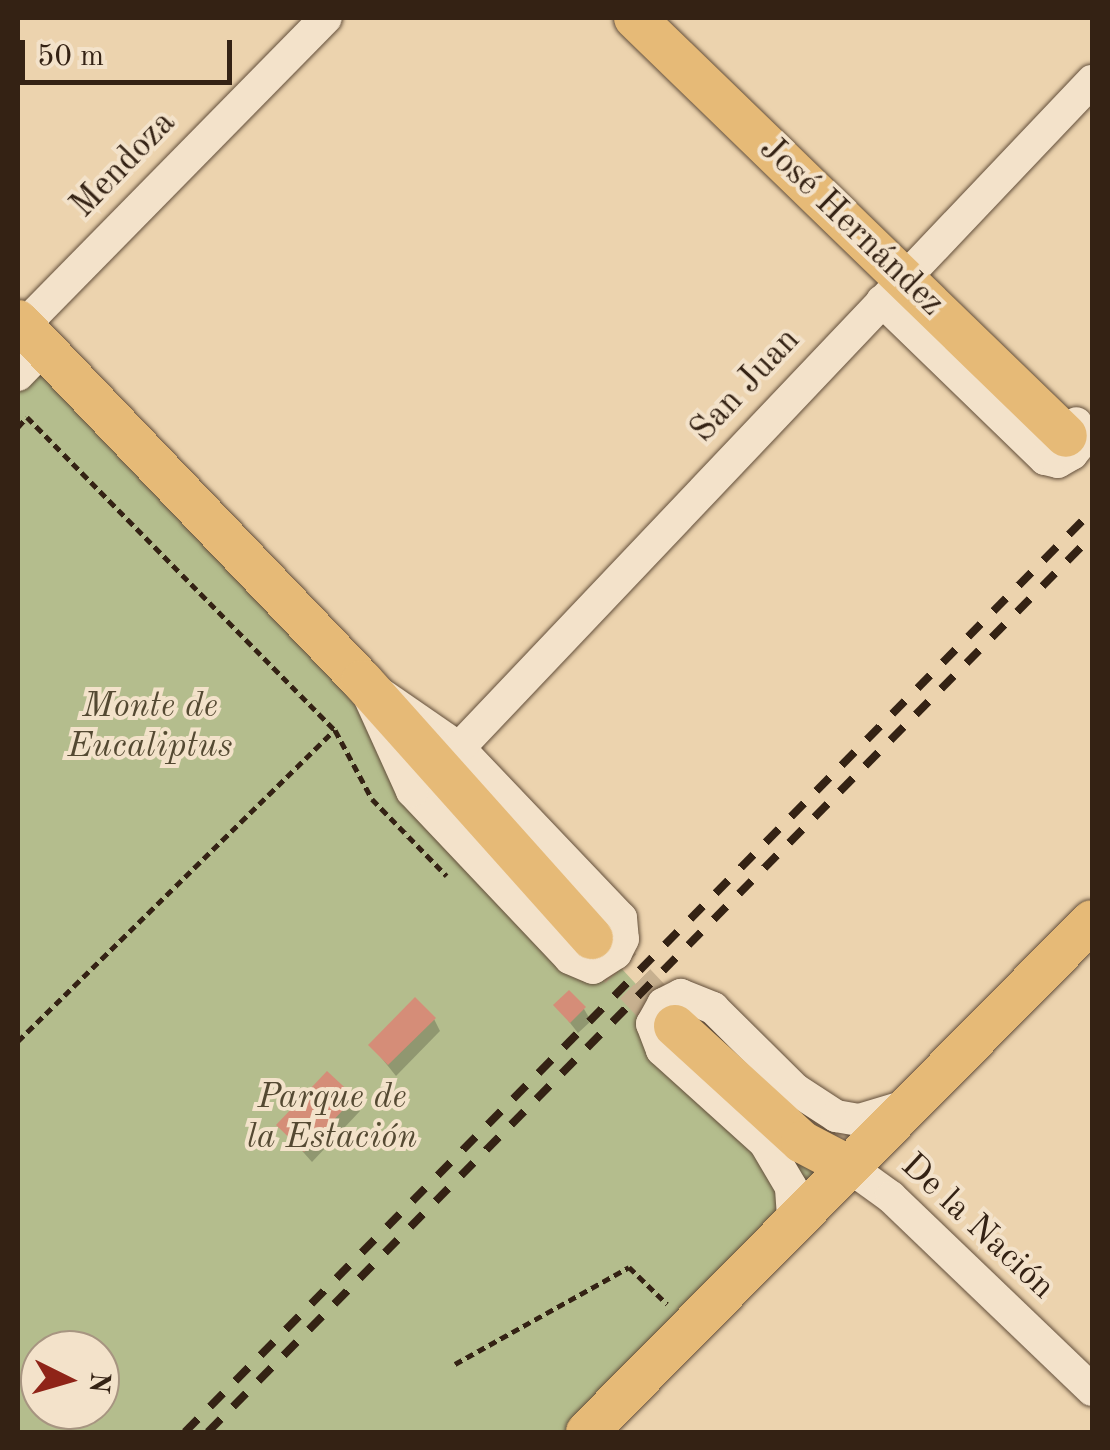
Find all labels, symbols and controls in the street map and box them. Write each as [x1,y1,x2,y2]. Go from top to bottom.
scale bar [25,20,238,82]
text: 50 m [37,42,104,72]
street label: Mendoza [63,103,185,227]
street label: José Hernández [750,128,952,326]
street label: San Juan [682,320,810,452]
park label: Monte de Eucaliptus [68,686,232,768]
park label: Parque de la Estación [247,1077,417,1159]
street label: De la Nación [891,1145,1063,1309]
north arrow [20,1330,120,1430]
text: N [83,1371,113,1394]

